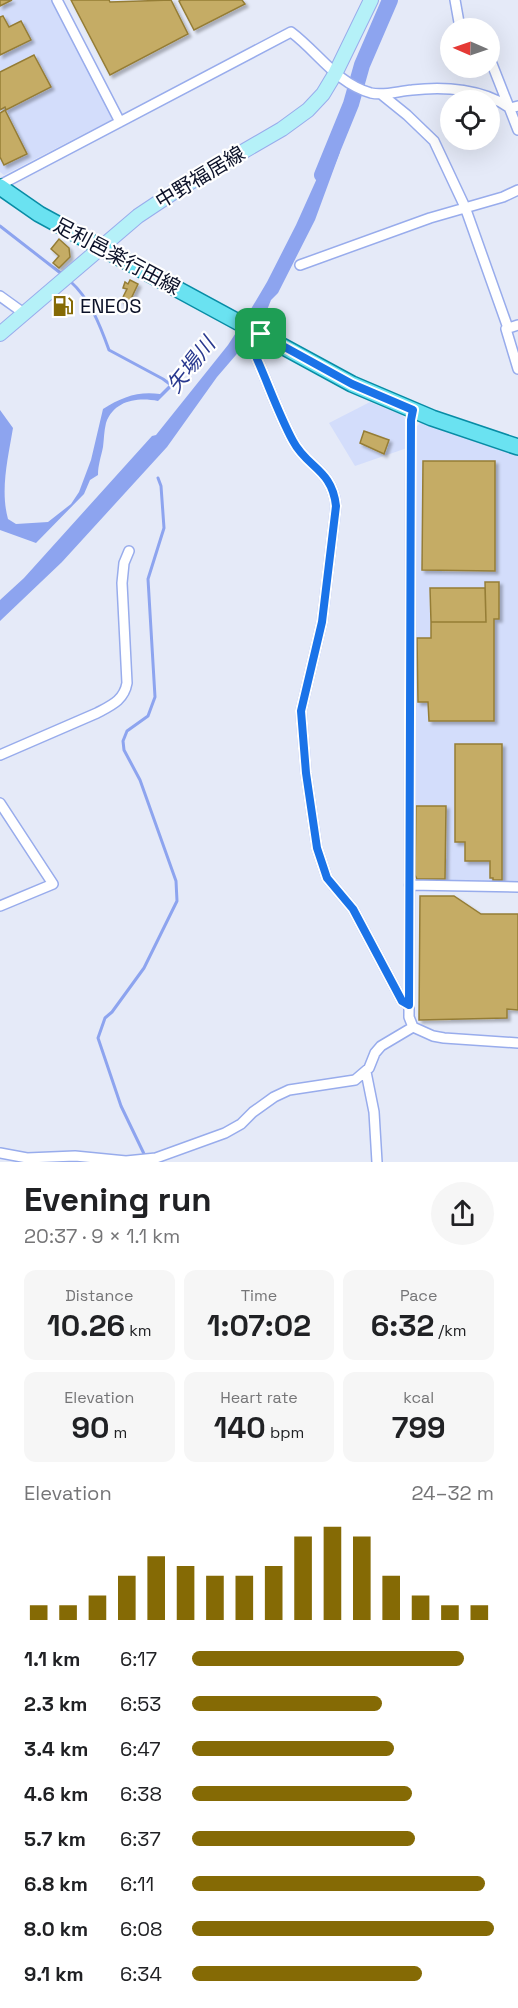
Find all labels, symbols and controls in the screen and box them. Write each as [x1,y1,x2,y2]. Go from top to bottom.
north arrow [440,18,500,78]
map controls [440,18,500,150]
button: locate [440,90,500,150]
street label: 中野福居線 [150,140,250,214]
street label: 足利邑楽行田線 [49,212,185,300]
place label: ENEOS [80,293,141,319]
fuel station icon: ENEOS [51,294,75,318]
pin [235,308,286,359]
icon: arrive [244,317,277,350]
water label: 矢場川 [161,330,222,398]
text: Evening run [24,1179,212,1221]
button: share [431,1182,494,1245]
text: 20:37 · 9 × 1.1 km [24,1223,180,1249]
text: Distance [65,1285,133,1306]
text: Time [241,1285,277,1306]
text: Pace [400,1285,437,1306]
text: 10.26 [47,1306,125,1345]
text: 1:07:02 [207,1306,311,1345]
text: 6:32 [371,1306,434,1345]
text: km [125,1320,152,1341]
text: /km [434,1320,467,1341]
text: Elevation [64,1387,134,1408]
text: Heart rate [220,1387,298,1408]
text: kcal [403,1387,434,1408]
text: 90 [71,1408,109,1447]
text: 140 [214,1408,266,1447]
text: 799 [392,1408,446,1447]
text: m [109,1422,127,1443]
text: bpm [266,1422,304,1443]
text: Elevation [24,1480,112,1506]
text: 24–32 m [411,1480,494,1506]
text: 1.1 km [24,1646,80,1672]
text: 6:17 [120,1646,157,1672]
text: 2.3 km [24,1691,87,1717]
text: 6:53 [120,1691,161,1717]
text: 3.4 km [24,1736,88,1762]
text: 6:47 [120,1736,160,1762]
text: 4.6 km [24,1781,88,1807]
text: 6:38 [120,1781,162,1807]
text: 5.7 km [24,1826,86,1852]
text: 6:37 [120,1826,161,1852]
text: 6.8 km [24,1871,88,1897]
text: 6:11 [120,1871,154,1897]
text: 8.0 km [24,1916,88,1942]
text: 6:08 [120,1916,163,1942]
text: 9.1 km [24,1961,84,1987]
text: 6:34 [120,1961,162,1987]

